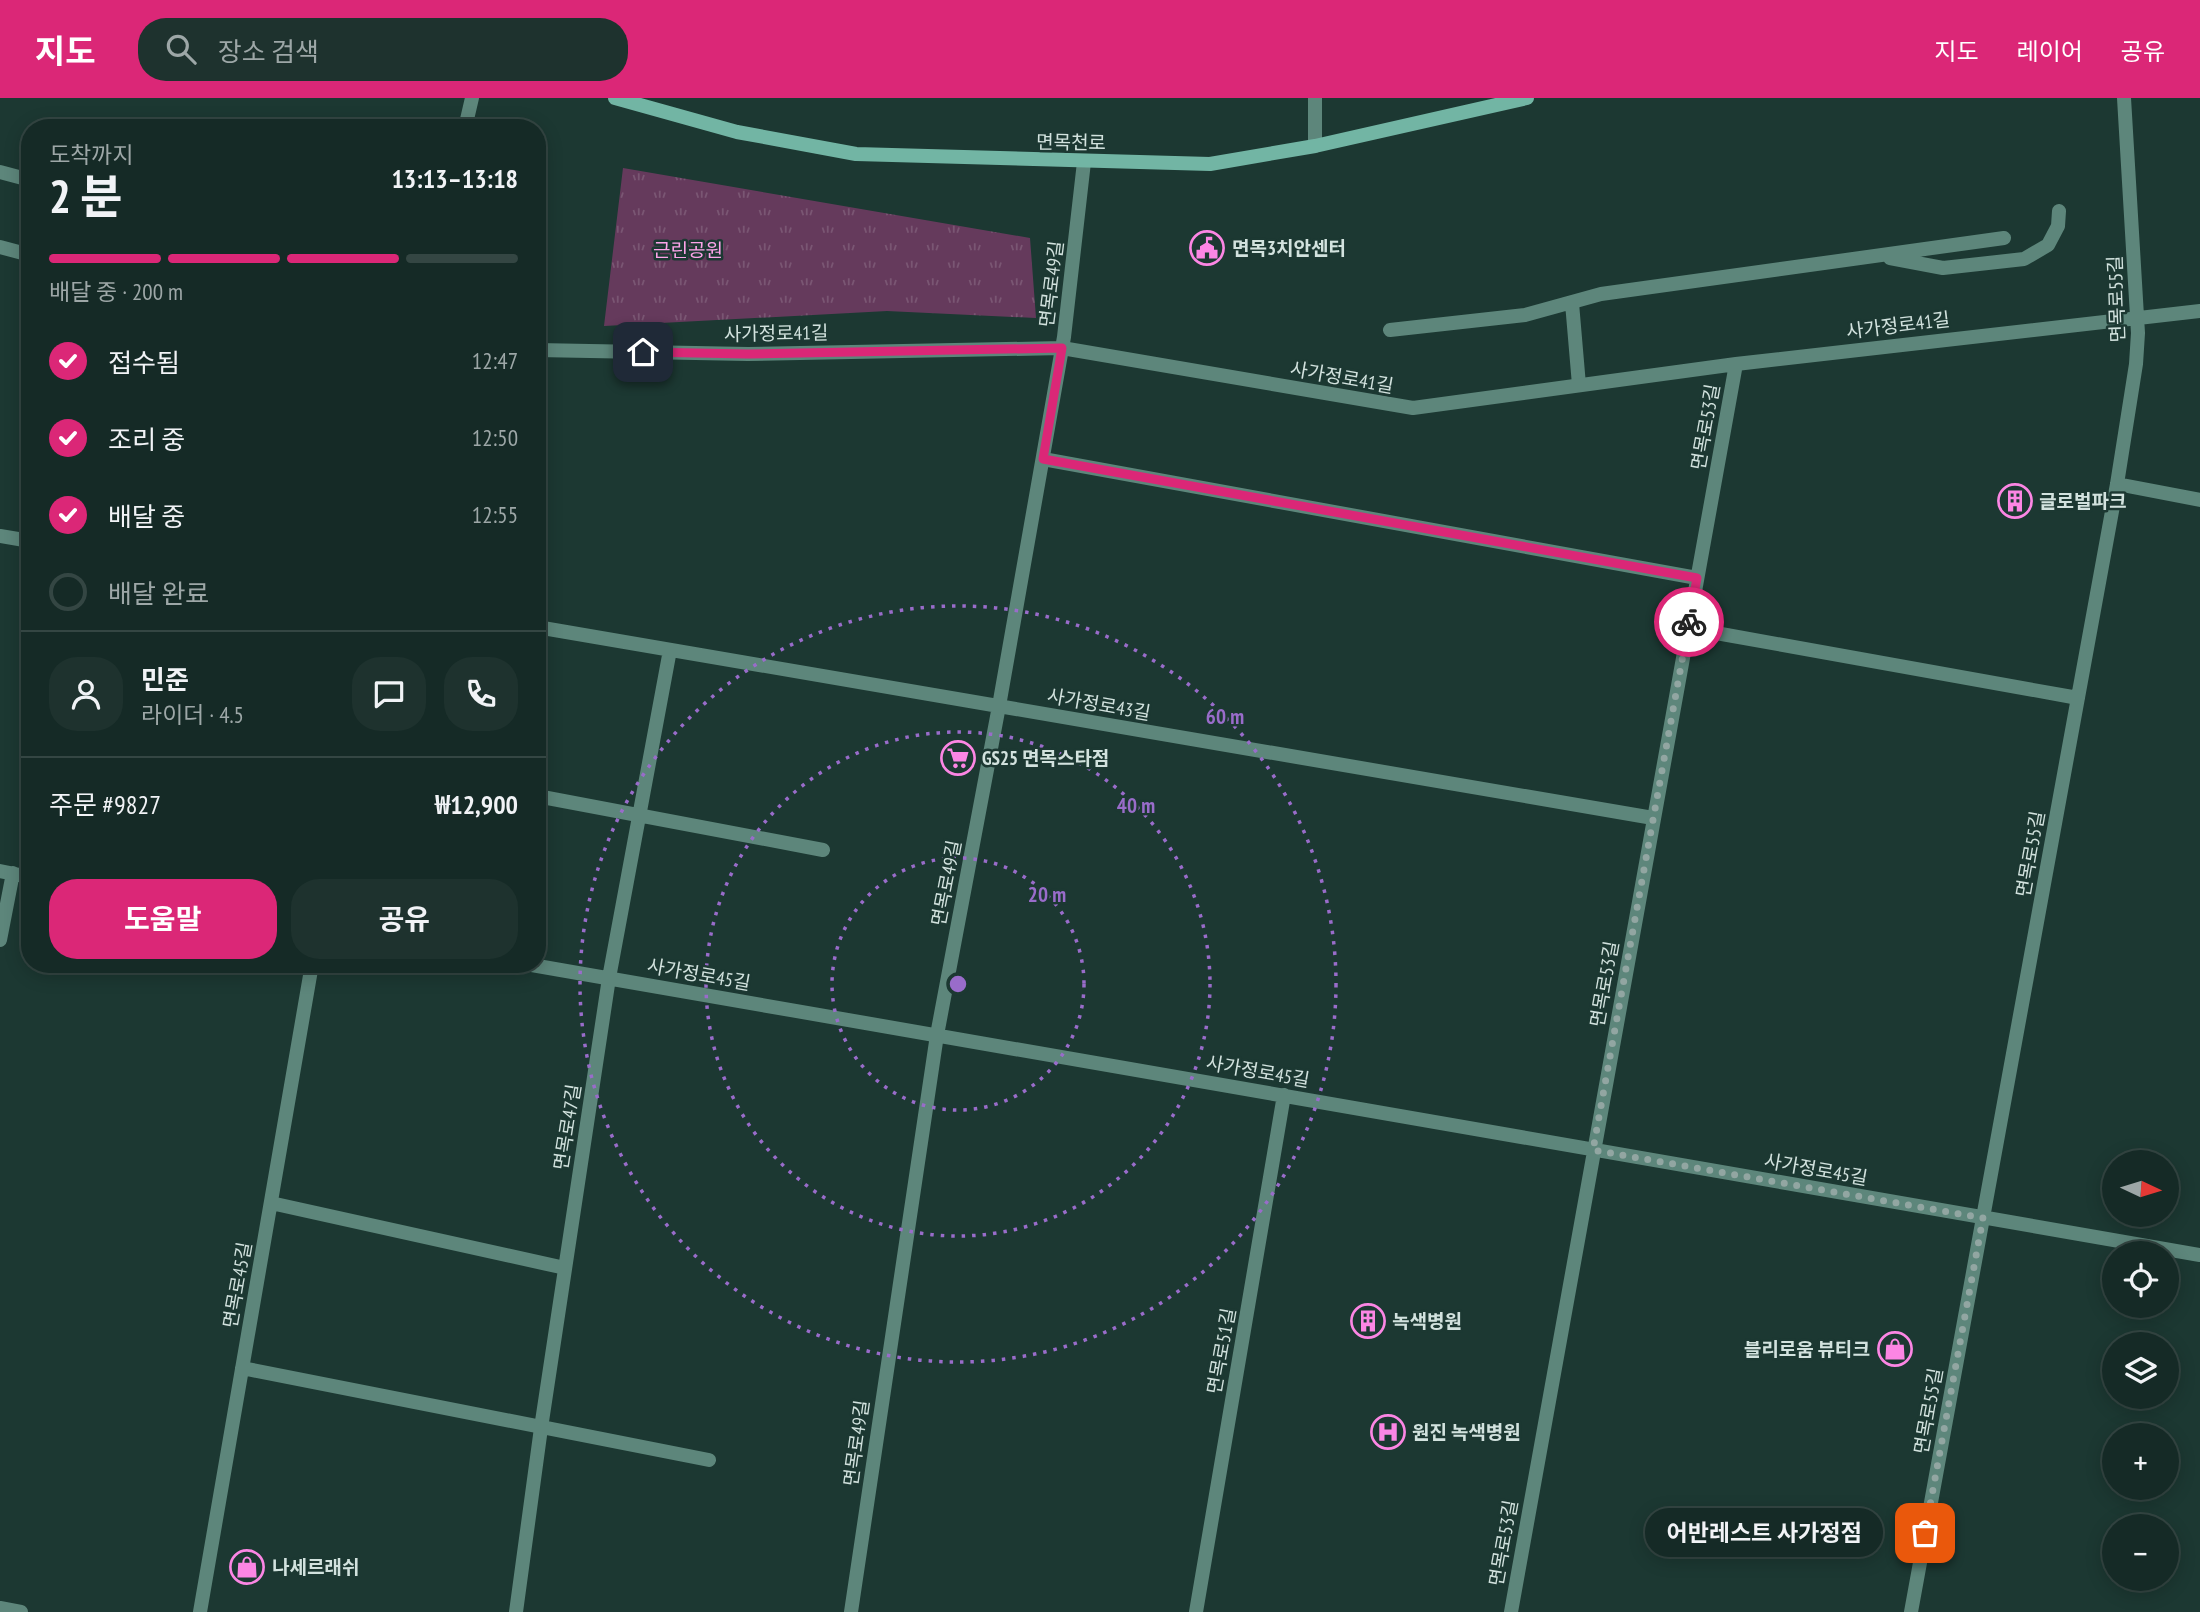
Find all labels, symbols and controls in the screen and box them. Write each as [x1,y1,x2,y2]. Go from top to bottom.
search box [138,18,628,81]
text: 지도 [35,29,96,72]
icon: search [162,30,200,68]
text: 장소 검색 [218,35,319,68]
text: 지도 [1934,36,1979,67]
text: 레이어 [2017,36,2083,67]
text: 공유 [2121,36,2165,67]
street label: 면목천로 [1036,129,1106,155]
text: 도착까지 [49,140,134,169]
text: 13:13–13:18 [391,162,518,195]
text: 2 분 [49,166,123,226]
public building icon: 면목3치안센터 [1188,229,1226,267]
place label: 면목3치안센터 [1232,236,1346,260]
park label: 근린공원 [653,238,723,262]
street label: 면목로49길 [1034,239,1068,329]
street label: 면목로55길 [2102,255,2130,343]
text: 배달 중 · 200 m [49,277,183,306]
street label: 사가정로41길 [1845,307,1951,343]
street label: 사가정로41길 [724,320,828,346]
pin [613,322,673,382]
icon: home [624,333,662,371]
icon: check [49,342,87,380]
text: 접수됨 [108,346,180,379]
text: 12:47 [472,346,518,375]
street label: 사가정로41길 [1288,356,1396,398]
street label: 면목로53길 [1686,382,1724,472]
icon: check [49,419,87,457]
text: 조리 중 [108,423,185,456]
text: 12:50 [472,423,518,452]
building icon: 글로벌파크 [1996,482,2034,520]
place label: 글로벌파크 [2039,489,2126,513]
icon: check [49,496,87,534]
text: 배달 중 [108,500,185,533]
text: 12:55 [472,500,518,529]
text: 배달 완료 [108,577,209,610]
courier [1654,587,1724,657]
icon: bike [1670,603,1708,641]
button: person [49,657,123,731]
button: chat [352,657,426,731]
button: phone [444,657,518,731]
text: 민준 [141,663,189,696]
street label: 사가정로43길 [1045,683,1153,725]
text: 라이더 · 4.5 [141,700,244,729]
text: 60 m [1206,703,1244,730]
supermarket icon: GS25 면목스타점 [939,739,977,777]
place label: GS25 면목스타점 [982,746,1109,770]
text: 주문 #9827 [49,788,161,821]
text: ₩12,900 [435,788,518,821]
text: 40 m [1117,792,1155,819]
street label: 면목로55길 [2011,809,2049,899]
street label: 면목로49길 [926,838,966,928]
button: 도움말 [49,879,277,959]
button: 공유 [291,879,518,959]
text: 20 m [1028,881,1066,908]
street label: 면목로53길 [1585,939,1623,1029]
street label: 사가정로45길 [645,953,753,995]
centre of rings [946,972,970,996]
street label: 사가정로45길 [1204,1050,1312,1092]
street label: 면목로47길 [548,1082,586,1172]
street label: 사가정로45길 [1762,1148,1870,1190]
north arrow [2102,1150,2179,1227]
map controls [2102,1150,2179,1591]
street label: 면목로45길 [218,1240,256,1330]
button: locate [2102,1241,2179,1318]
building icon: 녹색병원 [1349,1302,1387,1340]
street label: 면목로51길 [1202,1306,1240,1396]
place label: 녹색병원 [1392,1309,1462,1333]
shop icon: 블리로움 뷰티크 [1876,1330,1914,1368]
button: layers [2102,1332,2179,1409]
place label: 블리로움 뷰티크 [1744,1337,1870,1361]
street label: 면목로55길 [1909,1366,1947,1456]
street label: 면목로49길 [838,1398,874,1488]
hospital icon: 원진 녹색병원 [1369,1413,1407,1451]
place label: 원진 녹색병원 [1412,1420,1521,1444]
button: + [2102,1423,2179,1500]
street label: 면목로53길 [1484,1498,1522,1588]
pin [1895,1503,1955,1563]
callout: 어반레스트 사가정점 [1645,1508,1883,1558]
icon: bag [1906,1514,1944,1552]
button: − [2102,1514,2179,1591]
text: 어반레스트 사가정점 [1666,1518,1862,1547]
shop icon: 나세르래쉬 [228,1548,266,1586]
place label: 나세르래쉬 [272,1555,359,1579]

